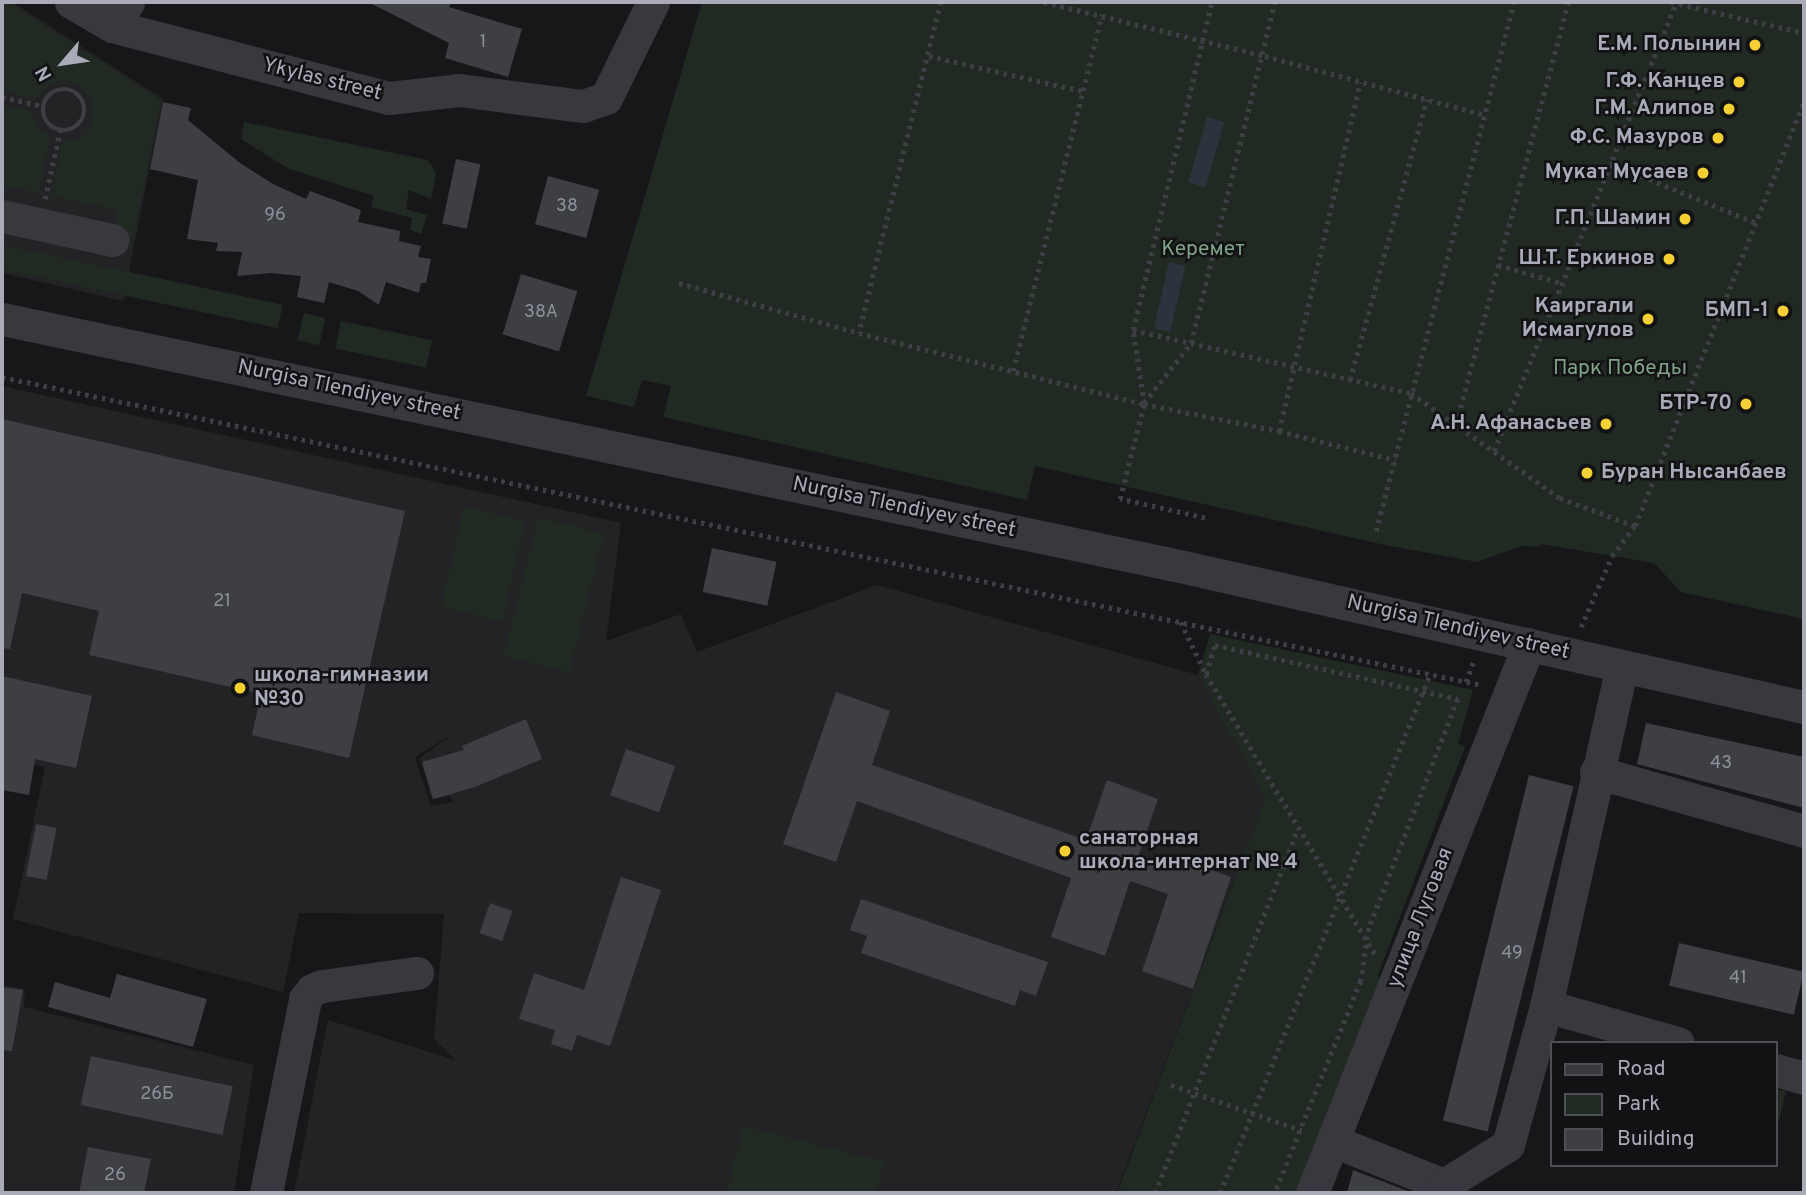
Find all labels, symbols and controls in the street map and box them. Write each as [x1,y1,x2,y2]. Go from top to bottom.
north arrow [28,28,98,98]
house number: 1 [480,32,486,54]
place label: Е.М. Полынин [1597,32,1741,58]
marker: Е.М. Полынин [1747,37,1763,53]
street label: Ykylas street [260,53,384,107]
text: N [31,61,58,85]
place label: Г.Ф. Канцев [1605,69,1725,95]
marker: Г.Ф. Канцев [1731,74,1747,90]
place label: Г.М. Алипов [1594,96,1715,122]
marker: Г.М. Алипов [1721,101,1737,117]
place label: Ф.С. Мазуров [1570,125,1704,151]
marker: Ф.С. Мазуров [1710,130,1726,146]
place label: Мукат Мусаев [1545,160,1689,186]
marker: Мукат Мусаев [1695,165,1711,181]
house number: 38 [556,196,578,218]
house number: 96 [264,205,286,227]
place label: Г.П. Шамин [1555,206,1671,232]
marker: Г.П. Шамин [1677,211,1693,227]
park label: Керемет [1161,237,1245,263]
place label: Ш.Т. Еркинов [1519,246,1655,272]
marker: Ш.Т. Еркинов [1661,251,1677,267]
place label: Каиргали Исмагулов [1522,294,1634,344]
place label: БМП-1 [1705,298,1769,324]
house number: 38А [524,302,558,324]
marker: БМП-1 [1775,303,1791,319]
marker: Каиргали Исмагулов [1640,311,1656,327]
street label: Nurgisa Tlendiyev street [235,355,463,427]
park label: Парк Победы [1553,356,1687,382]
place label: БТР-70 [1659,391,1732,417]
marker: БТР-70 [1738,396,1754,412]
place label: А.Н. Афанасьев [1429,411,1592,437]
marker: А.Н. Афанасьев [1598,416,1614,432]
place label: Буран Нысанбаев [1601,460,1787,486]
marker: Буран Нысанбаев [1579,465,1595,481]
street label: Nurgisa Tlendiyev street [790,472,1018,544]
street label: Nurgisa Tlendiyev street [1344,590,1572,666]
house number: 21 [213,591,231,613]
place label: школа-гимназии №30 [254,663,429,713]
marker: школа-гимназии №30 [232,680,248,696]
house number: 43 [1710,753,1732,775]
place label: санаторная школа-интернат № 4 [1079,826,1298,876]
marker: санаторная школа-интернат № 4 [1057,843,1073,859]
street label: улица Луговая [1383,844,1459,992]
house number: 49 [1501,943,1523,965]
house number: 41 [1729,968,1747,990]
legend [1550,1041,1778,1167]
text: Road [1617,1056,1666,1083]
house number: 26Б [140,1084,174,1106]
text: Park [1617,1091,1660,1118]
text: Building [1617,1126,1695,1153]
house number: 26 [104,1165,126,1187]

